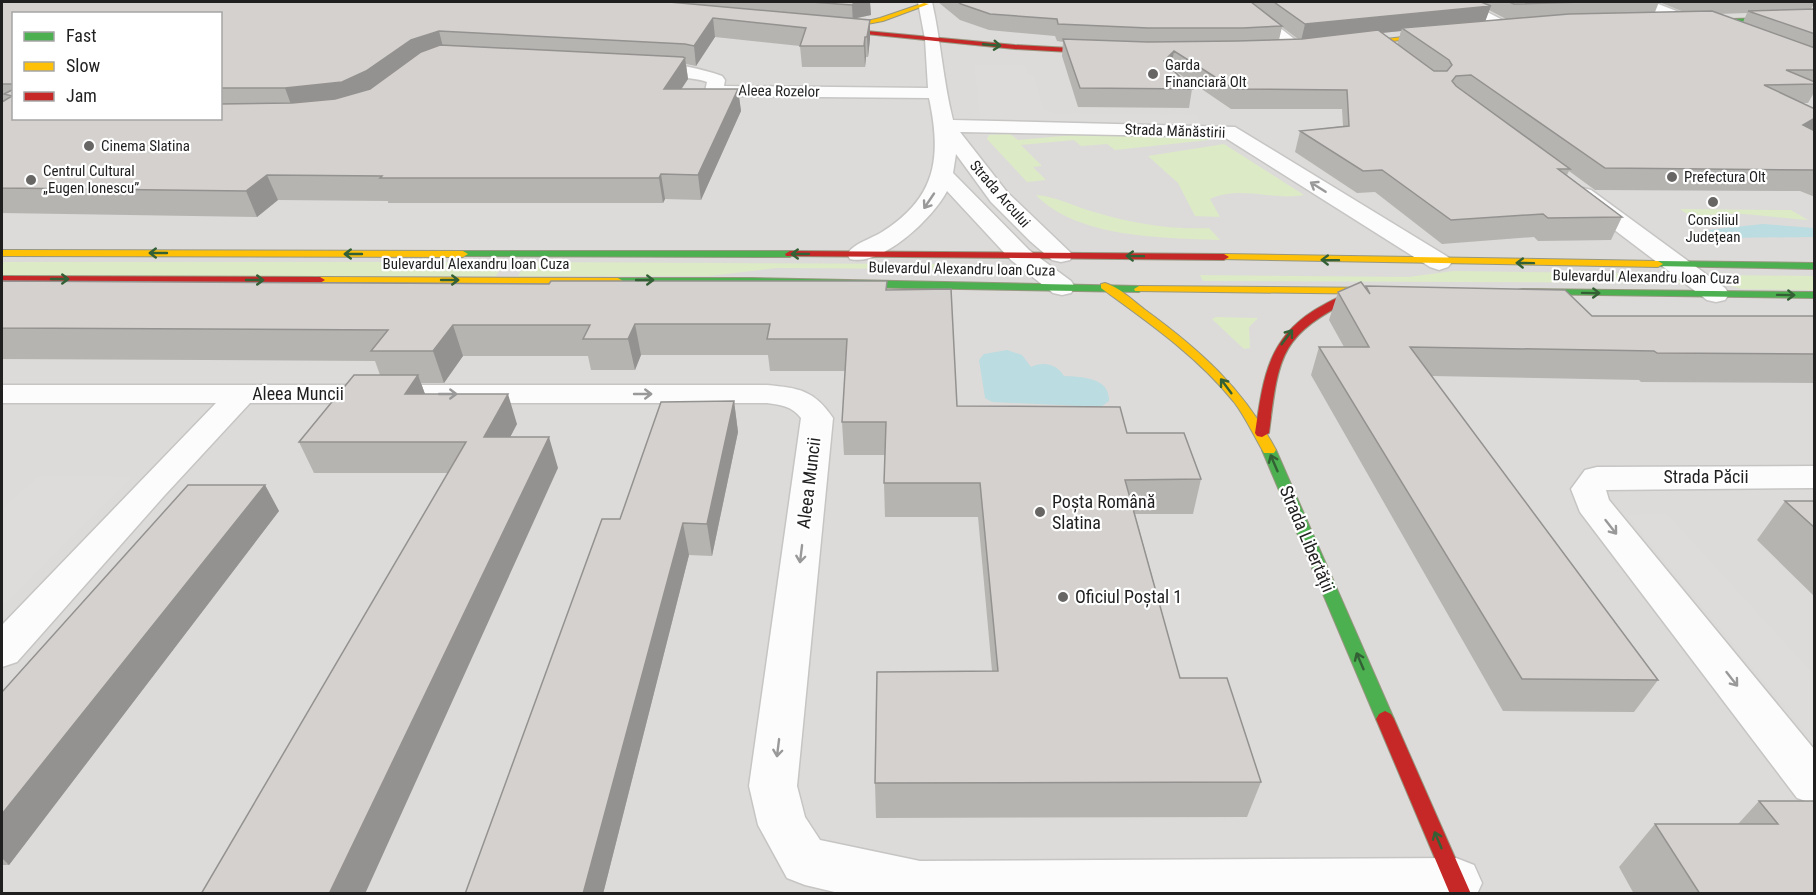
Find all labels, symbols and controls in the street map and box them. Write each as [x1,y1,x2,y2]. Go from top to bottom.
legend [12,12,222,120]
text: Fast [66,25,97,46]
one-way arrow [981,40,1001,51]
text: Slow [66,55,101,76]
place label: Garda Financiară Olt [1165,56,1247,91]
marker: Garda Financiară Olt [1146,67,1160,81]
street label: Aleea Rozelor [738,81,820,101]
text: Jam [66,85,97,106]
street label: Strada Mănăstirii [1124,120,1226,142]
place label: Cinema Slatina [101,137,190,155]
marker: Cinema Slatina [82,139,96,153]
street label: Strada Arcului [966,157,1034,231]
place label: Centrul Cultural „Eugen Ionescu” [43,162,139,197]
place label: Prefectura Olt [1684,168,1766,186]
marker: Prefectura Olt [1665,170,1679,184]
marker: Centrul Cultural „Eugen Ionescu” [24,173,38,187]
one-way arrow [1310,180,1327,192]
one-way arrow [923,193,935,209]
marker: Consiliul Județean [1706,195,1720,209]
place label: Consiliul Județean [1686,211,1740,246]
one-way arrow [149,247,169,259]
one-way arrow [344,248,364,260]
one-way arrow [791,248,811,260]
one-way arrow [1126,251,1146,262]
one-way arrow [1321,254,1341,266]
street label: Bulevardul Alexandru Ioan Cuza [383,255,569,273]
one-way arrow [1516,257,1536,269]
street label: Bulevardul Alexandru Ioan Cuza [868,258,1056,280]
street label: Bulevardul Alexandru Ioan Cuza [1552,266,1740,288]
one-way arrow [49,273,69,285]
one-way arrow [244,274,264,285]
one-way arrow [439,274,459,286]
one-way arrow [634,275,654,286]
one-way arrow [1580,287,1600,299]
one-way arrow [1775,289,1795,301]
one-way arrow [1280,329,1293,345]
one-way arrow [1220,378,1233,394]
street label: Aleea Muncii [252,383,344,404]
one-way arrow [437,388,457,400]
one-way arrow [632,388,652,400]
street label: Aleea Muncii [792,436,825,530]
one-way arrow [1268,454,1280,472]
street label: Strada Păcii [1663,466,1749,487]
street label: Strada Libertății [1275,482,1339,596]
place label: Poșta Română Slatina [1052,491,1155,533]
marker: Poșta Română Slatina [1033,505,1047,519]
one-way arrow [1604,518,1617,534]
one-way arrow [795,544,806,564]
place label: Oficiul Poștal 1 [1075,586,1182,608]
marker: Oficiul Poștal 1 [1056,590,1070,604]
one-way arrow [1354,653,1365,671]
one-way arrow [1726,671,1739,687]
one-way arrow [772,737,783,757]
one-way arrow [1432,831,1443,850]

